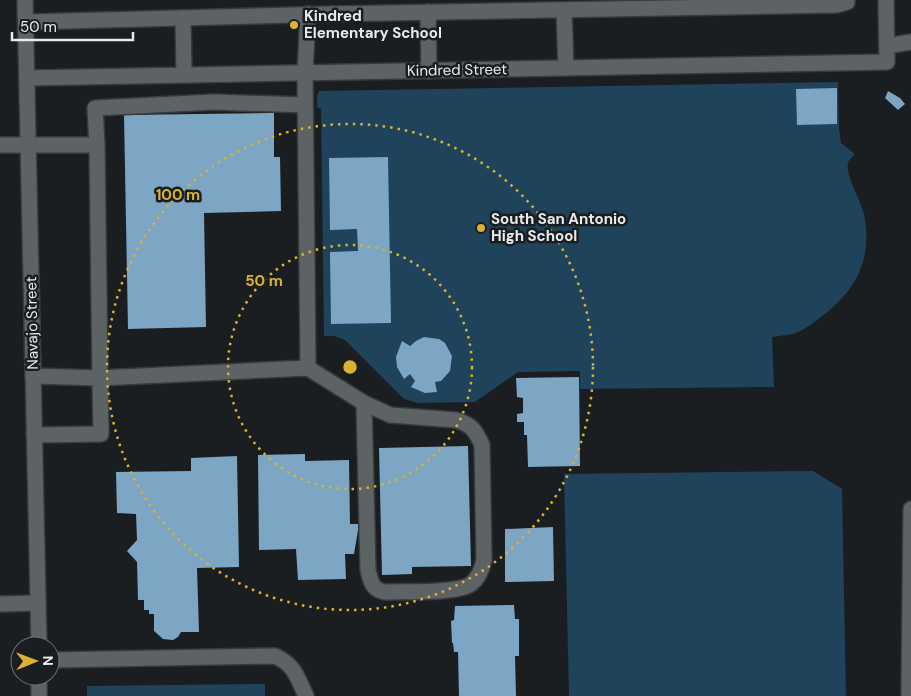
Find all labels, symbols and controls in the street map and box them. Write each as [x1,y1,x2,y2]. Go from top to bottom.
place label: Kindred Elementary School [304,6,442,43]
scale bar [12,10,134,42]
text: 50 m [20,17,57,37]
marker: Kindred Elementary School [288,19,300,31]
street label: Kindred Street [407,59,507,81]
text: 100 m [156,185,200,205]
place label: South San Antonio High School [491,209,626,246]
marker: South San Antonio High School [475,222,487,234]
text: 50 m [245,271,283,291]
street label: Navajo Street [21,276,43,370]
centre of rings [341,358,359,376]
north arrow [10,636,60,686]
text: N [39,656,57,666]

